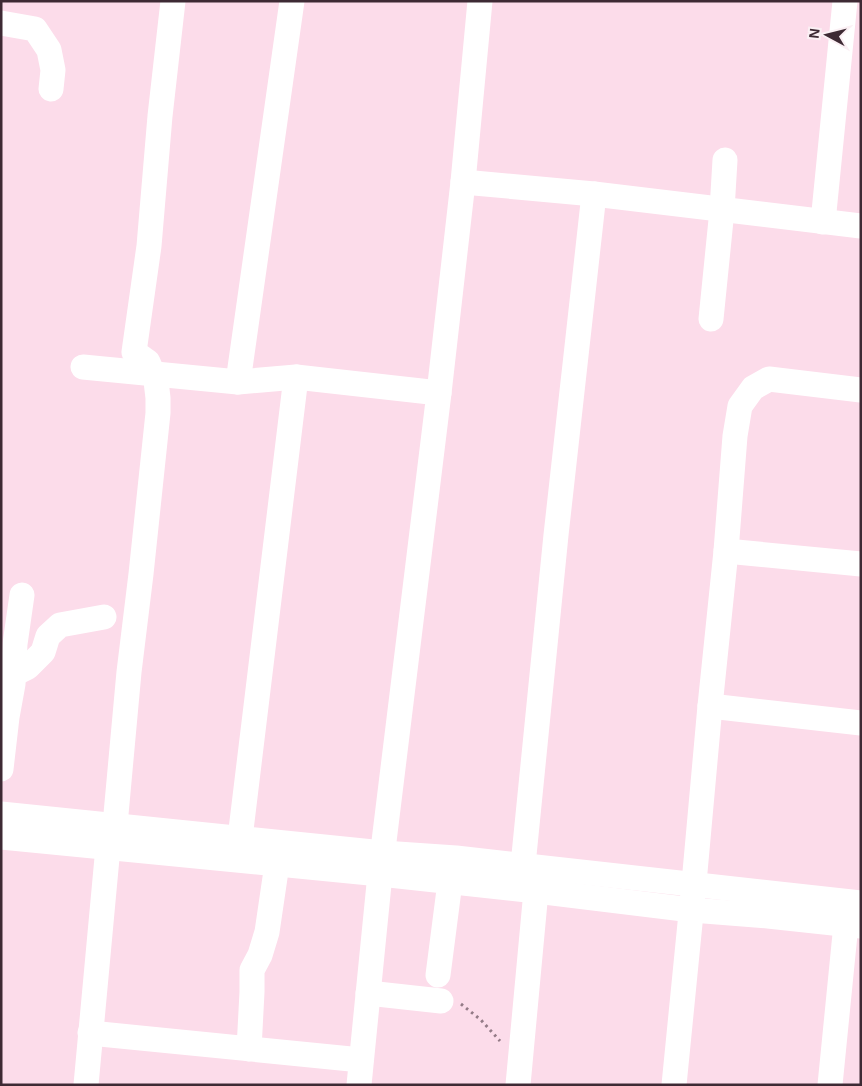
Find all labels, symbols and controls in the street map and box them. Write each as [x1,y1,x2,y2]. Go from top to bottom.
north arrow [802,10,852,60]
text: N [806,27,823,39]

